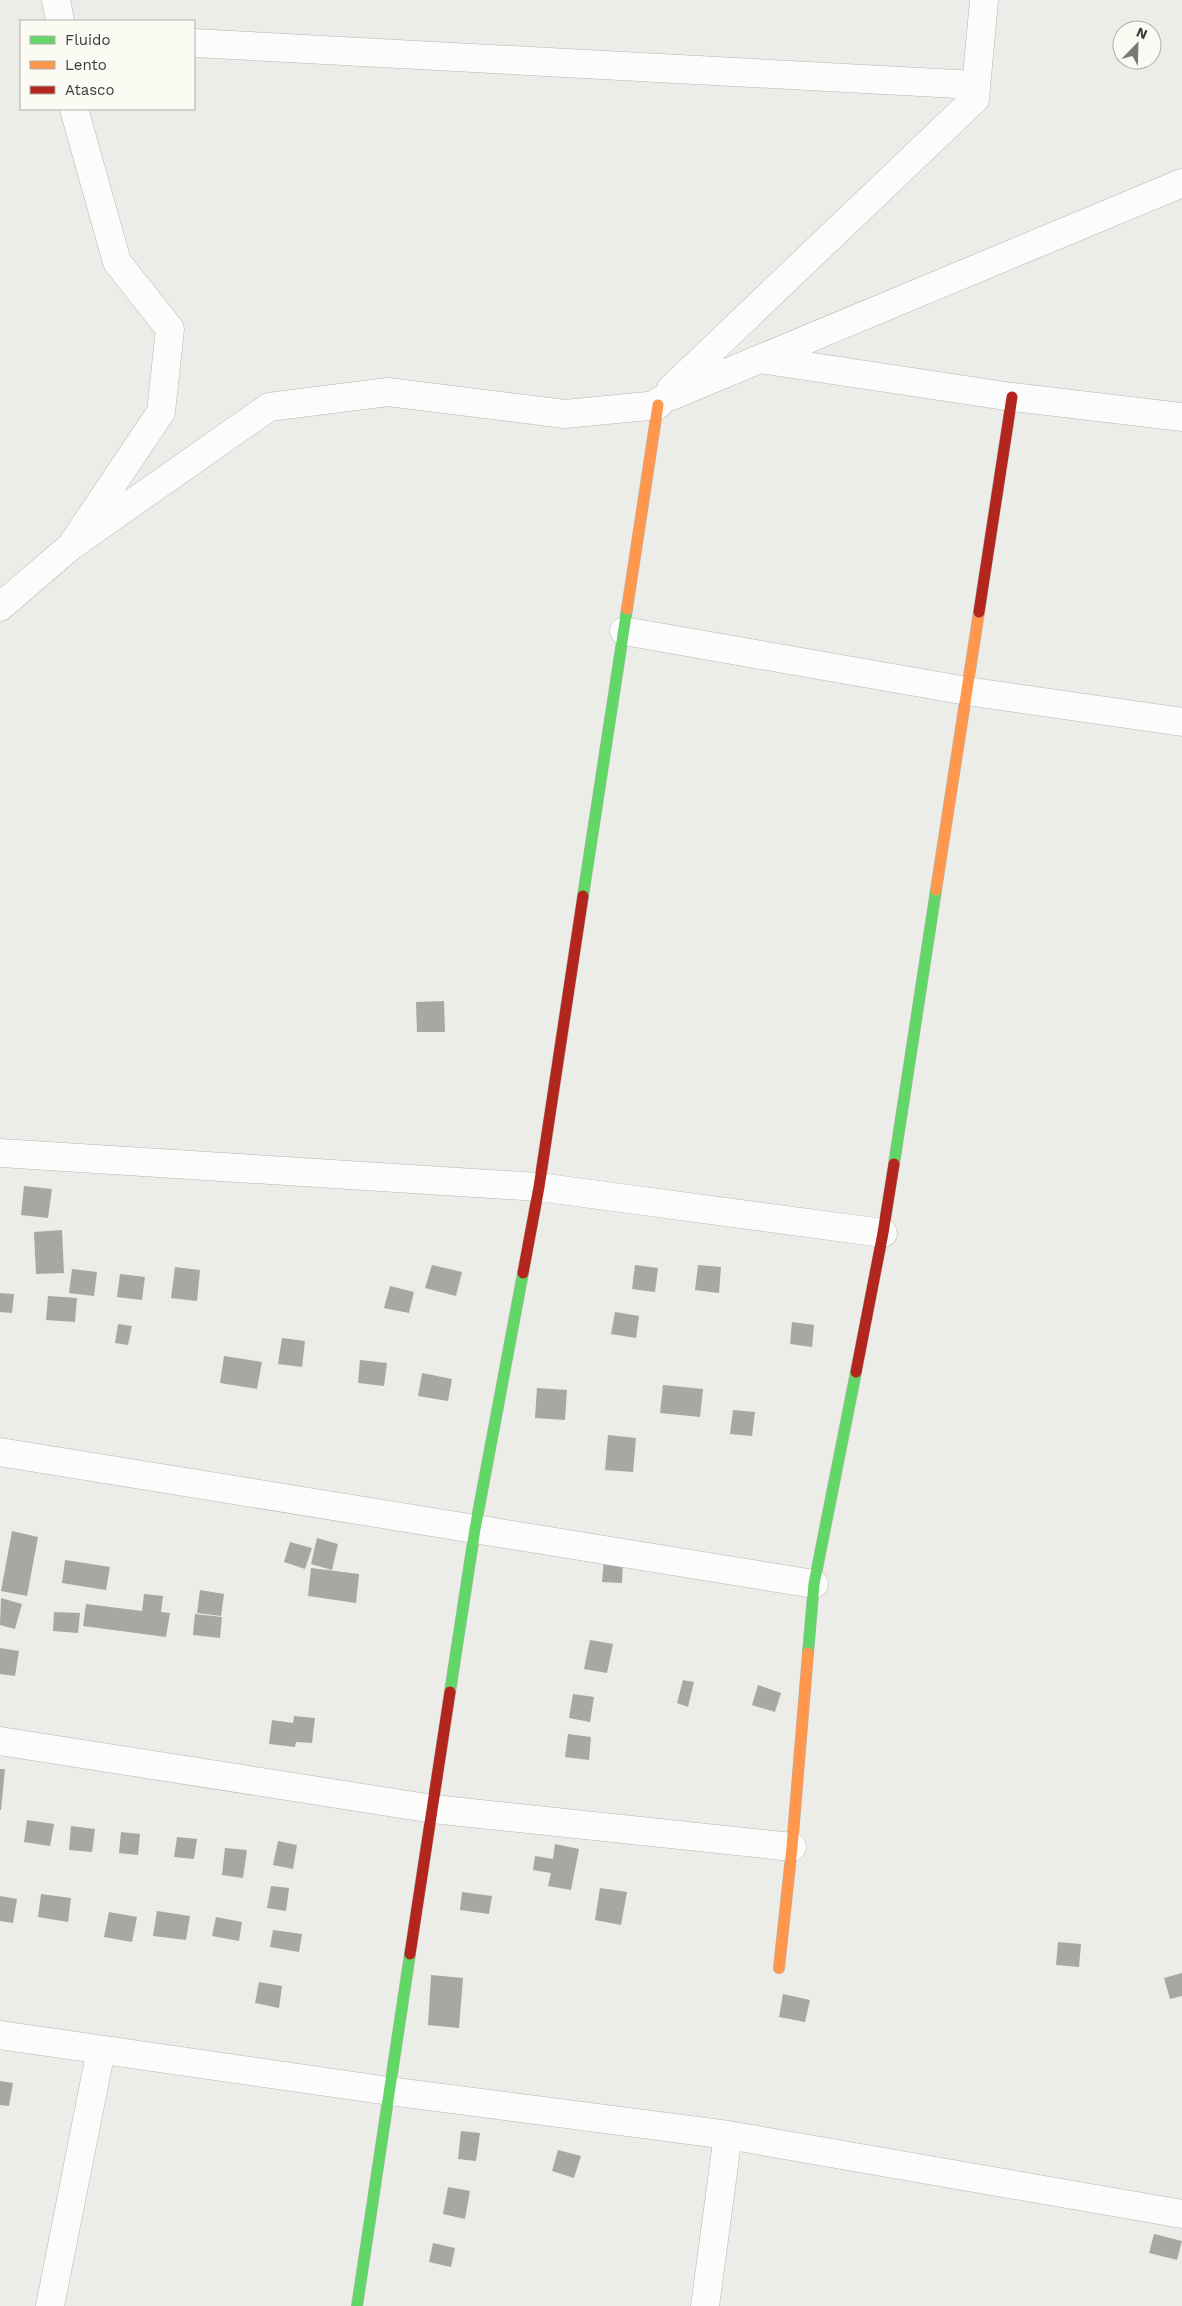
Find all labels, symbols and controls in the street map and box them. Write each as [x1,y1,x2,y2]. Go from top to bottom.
legend [20,20,195,110]
north arrow [1112,20,1162,70]
text: N [1134,24,1150,42]
text: Fluido [65,31,110,49]
text: Lento [65,56,107,74]
text: Atasco [65,81,114,99]

